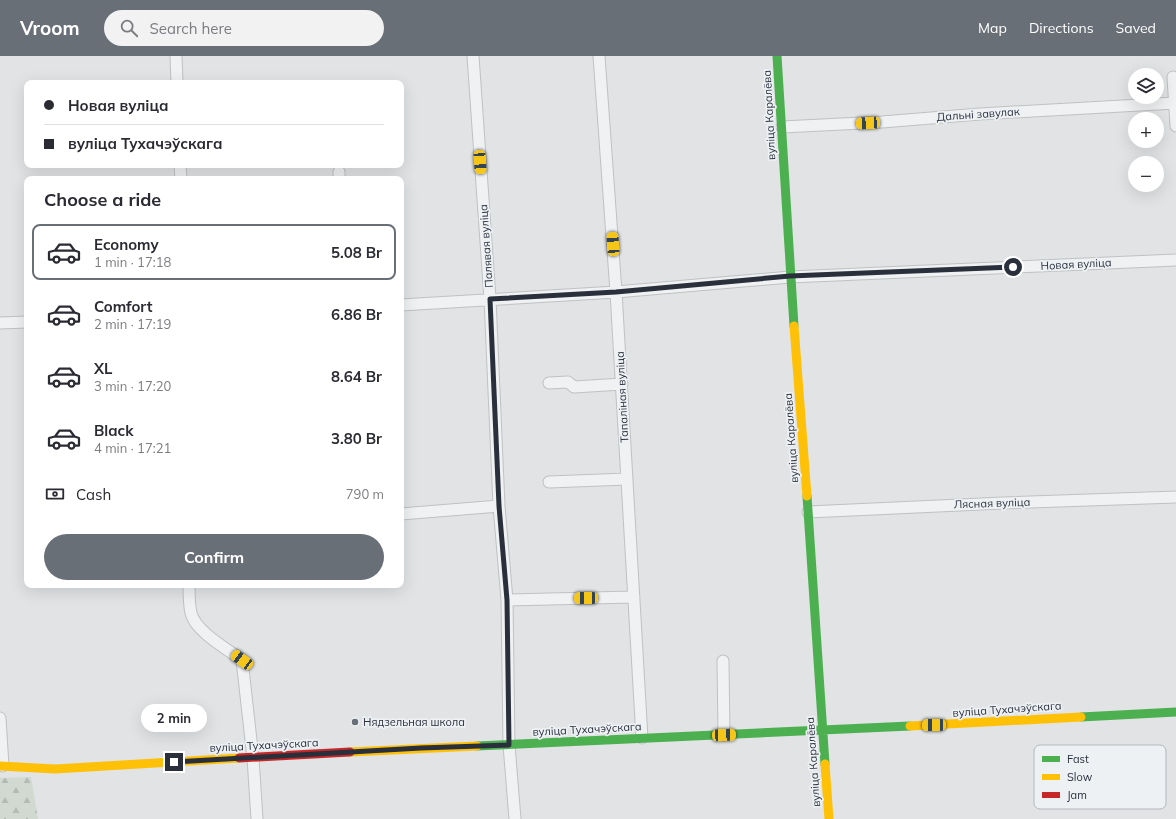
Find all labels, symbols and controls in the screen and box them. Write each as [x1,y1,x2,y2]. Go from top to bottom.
search box [104,10,384,46]
text: Vroom [20,16,80,40]
icon: search [118,17,140,39]
text: Search here [150,19,232,38]
text: Map [978,19,1007,37]
text: Directions [1029,19,1094,37]
text: Saved [1116,19,1156,37]
map controls [1128,68,1164,192]
button: layers [1128,68,1164,104]
street label: вуліца Каралёва [760,70,778,160]
text: Новая вуліца [68,96,168,115]
street label: Дальні завулак [936,104,1020,124]
button: + [1128,112,1164,148]
car [856,116,880,130]
text: вуліца Тухачэўскага [68,134,223,153]
car [473,150,487,174]
button: − [1128,156,1164,192]
text: Choose a ride [44,188,161,211]
street label: Палявая вуліца [476,204,496,288]
car [606,232,620,256]
icon: car [46,234,82,270]
text: Economy [94,235,159,254]
text: 5.08 Br [331,243,382,262]
text: 1 min · 17:18 [94,254,171,270]
street label: Новая вуліца [1040,255,1112,273]
route start [1004,258,1022,276]
icon: car [46,296,82,332]
text: Comfort [94,297,152,316]
text: 6.86 Br [331,305,382,324]
text: 2 min · 17:19 [94,316,171,332]
street label: Тапаліная вуліца [613,351,631,443]
icon: car [46,358,82,394]
text: XL [94,359,112,378]
text: 8.64 Br [331,367,382,386]
text: 3 min · 17:20 [94,378,171,394]
street label: вуліца Каралёва [781,393,801,483]
icon: car [46,420,82,456]
text: Black [94,421,133,440]
text: 3.80 Br [331,429,382,448]
text: 4 min · 17:21 [94,440,171,456]
icon: cash [44,483,66,505]
text: Cash [76,485,111,504]
text: 790 m [346,486,384,502]
street label: Лясная вуліца [953,495,1031,511]
button: Confirm [44,534,384,580]
car [574,592,598,604]
car [229,648,255,672]
street label: вуліца Тухачэўскага [952,698,1062,720]
callout: 2 min [141,704,207,732]
text: 2 min [157,710,191,726]
place label: Нядзельная школа [363,715,465,729]
marker: Нядзельная школа [350,717,360,727]
street label: вуліца Каралёва [803,717,823,807]
street label: вуліца Тухачэўскага [532,719,642,739]
car [922,719,946,731]
car [712,729,736,741]
street label: вуліца Тухачэўскага [209,735,319,755]
legend [1034,745,1166,809]
text: Fast [1067,752,1089,766]
route end [165,753,183,771]
text: Slow [1067,770,1093,784]
text: Jam [1067,788,1087,802]

